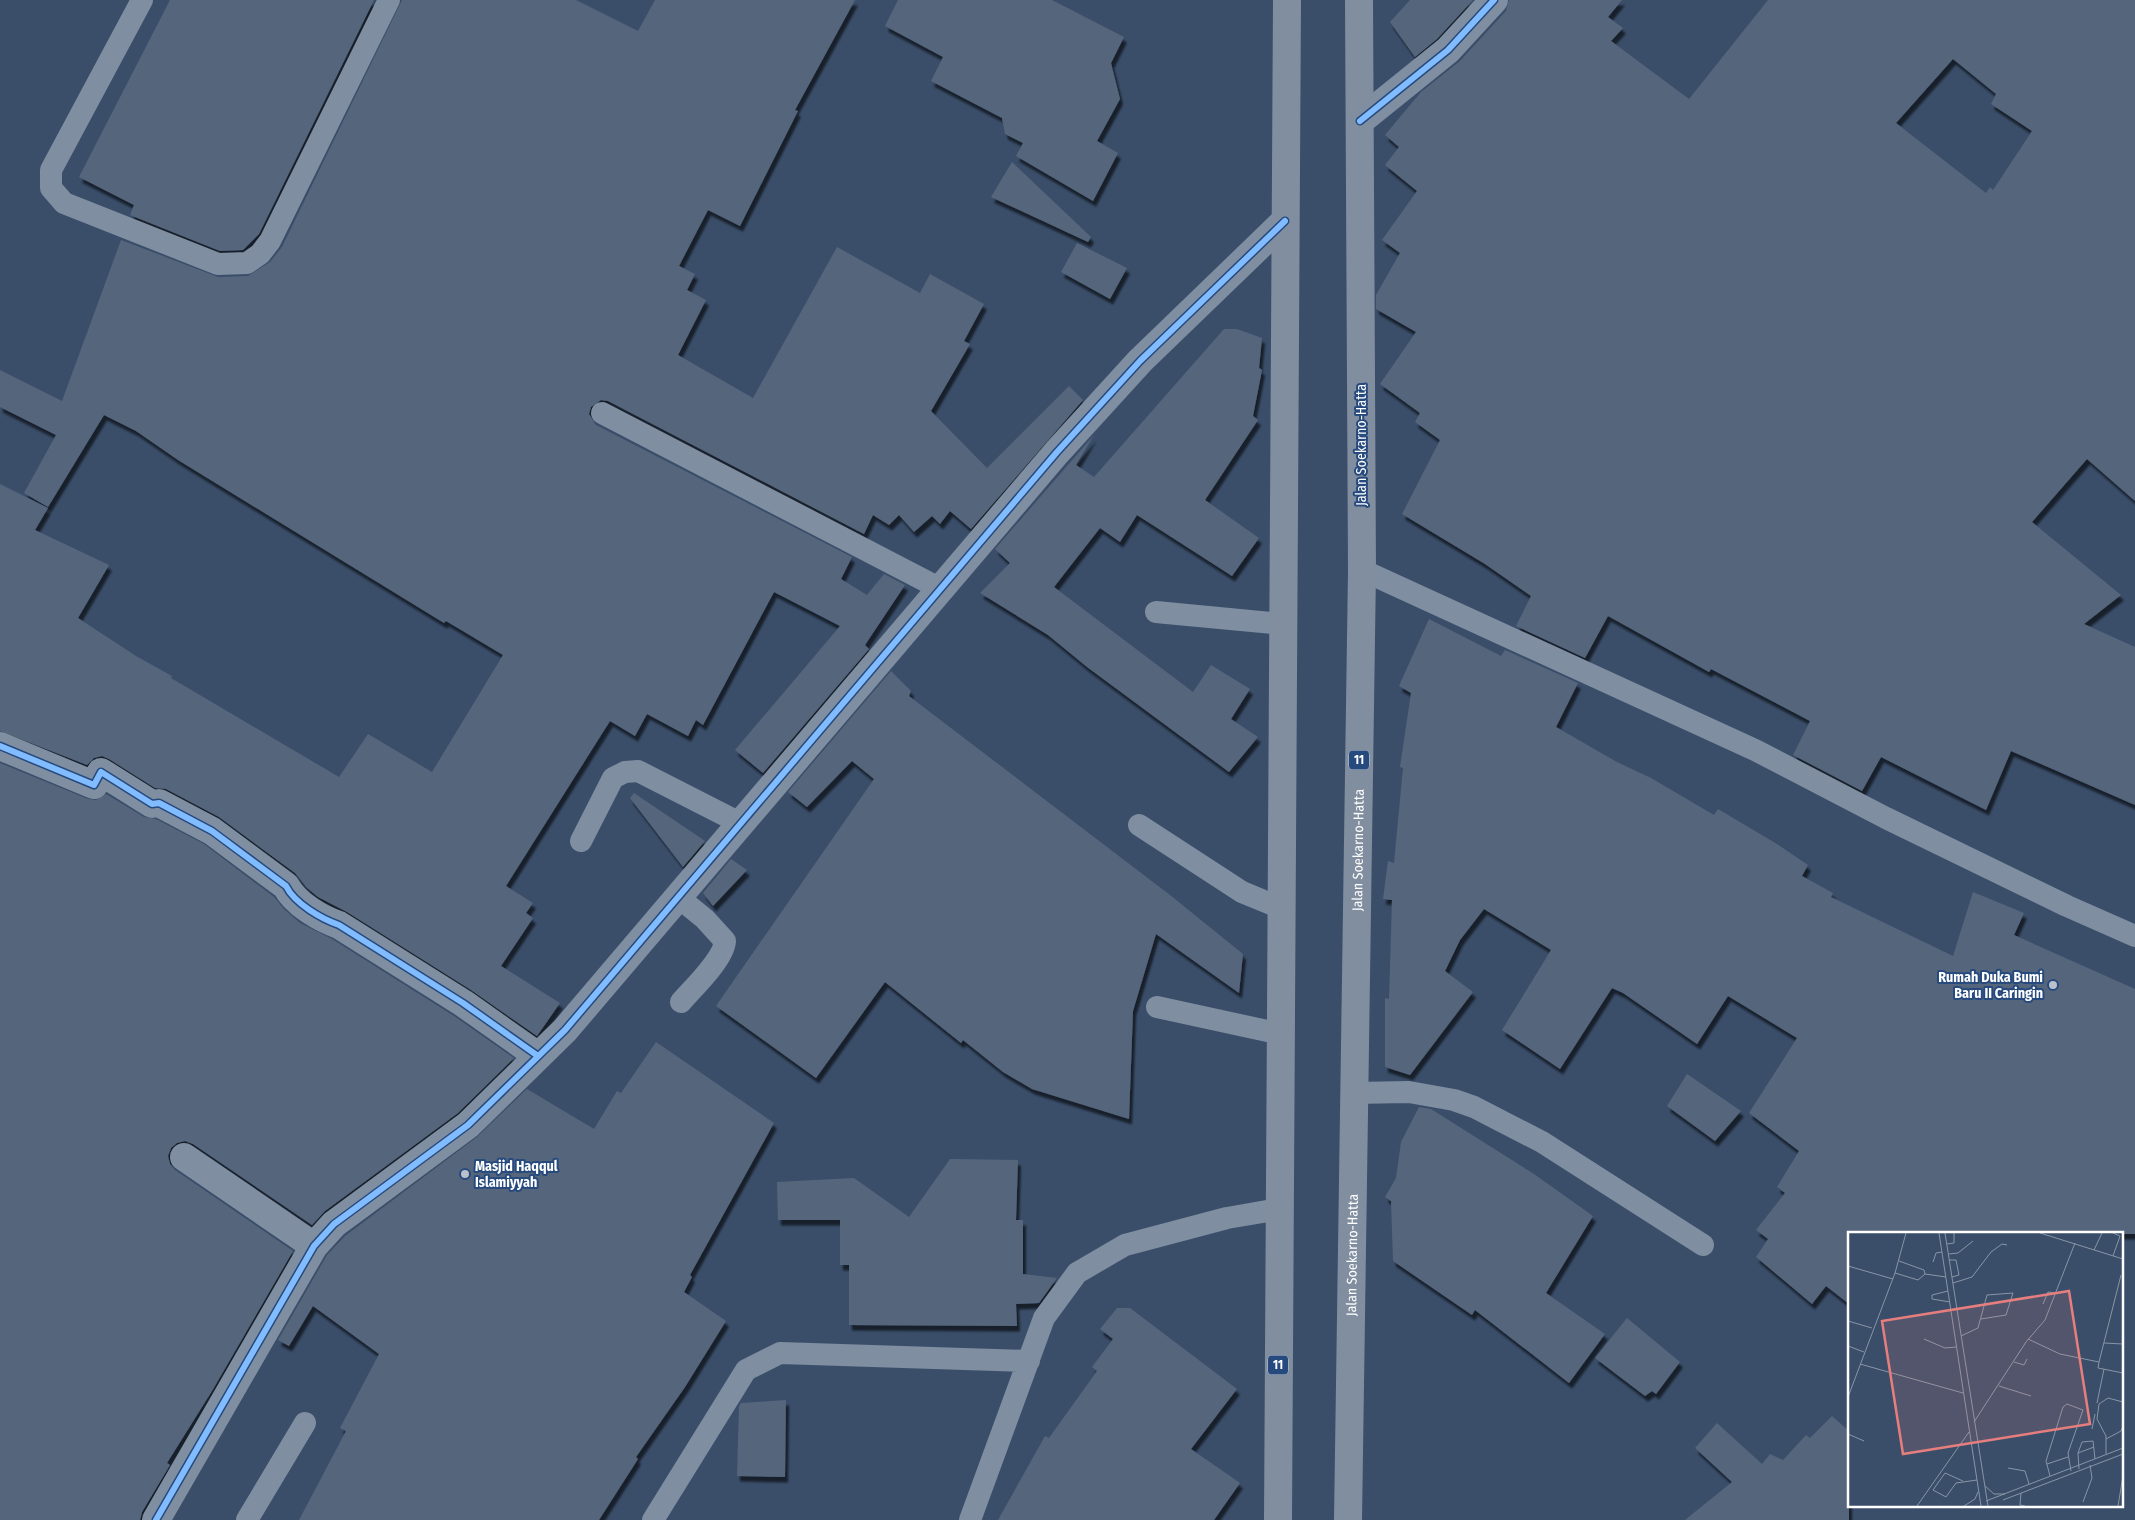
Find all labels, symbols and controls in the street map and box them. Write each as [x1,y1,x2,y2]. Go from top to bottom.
street label: Jalan Soekarno-Hatta [1353,384,1370,506]
road number: 11 [1349,750,1369,770]
street label: Jalan Soekarno-Hatta [1349,789,1368,911]
place label: Rumah Duka Bumi Baru II Caringin [1938,969,2043,1002]
marker: Rumah Duka Bumi Baru II Caringin [2047,979,2059,991]
place label: Masjid Haqqul Islamiyyah [475,1158,558,1191]
marker: Masjid Haqqul Islamiyyah [459,1168,471,1180]
street label: Jalan Soekarno-Hatta [1343,1194,1362,1316]
inset map [1848,1232,2122,1508]
road number: 11 [1268,1356,1288,1374]

